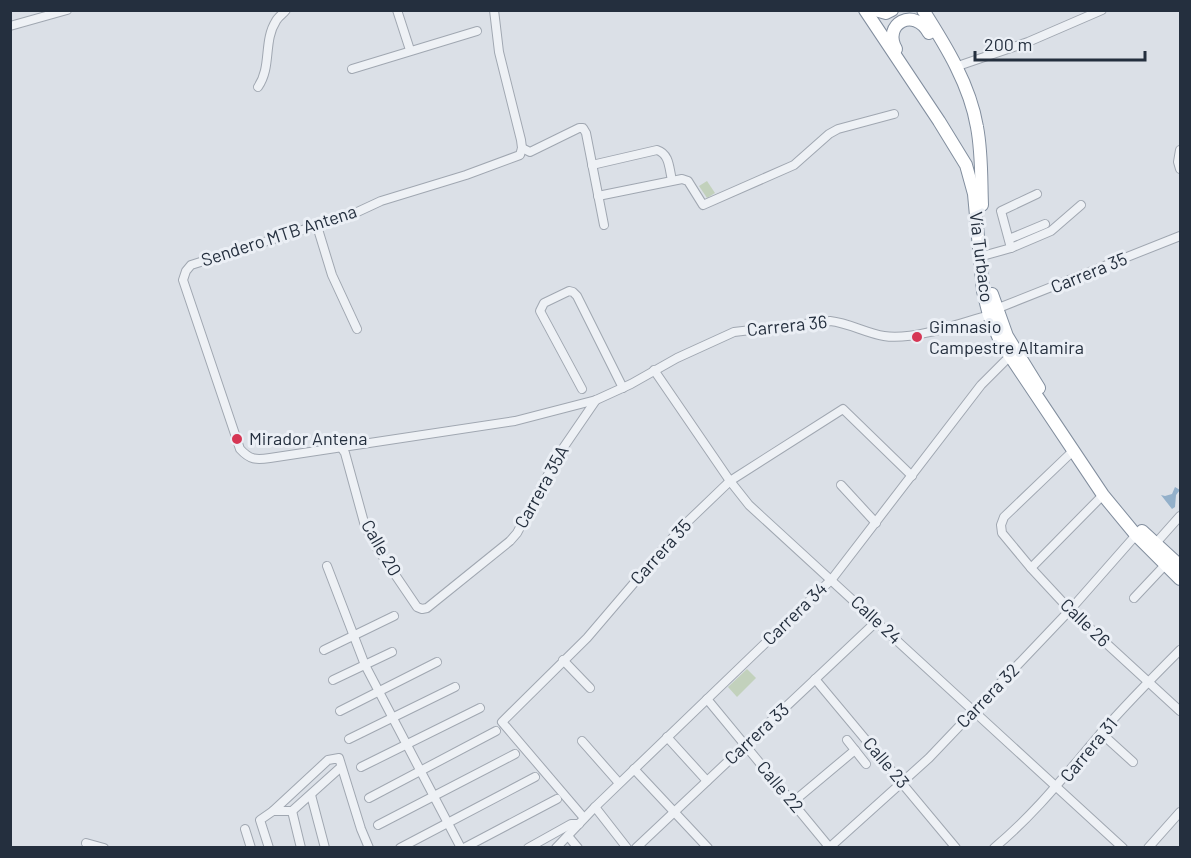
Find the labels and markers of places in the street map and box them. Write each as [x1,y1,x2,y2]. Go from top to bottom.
place label: Gimnasio Campestre Altamira [929,315,1084,358]
marker: Gimnasio Campestre Altamira [910,330,924,344]
place label: Mirador Antena [249,427,367,449]
marker: Mirador Antena [230,432,244,446]

